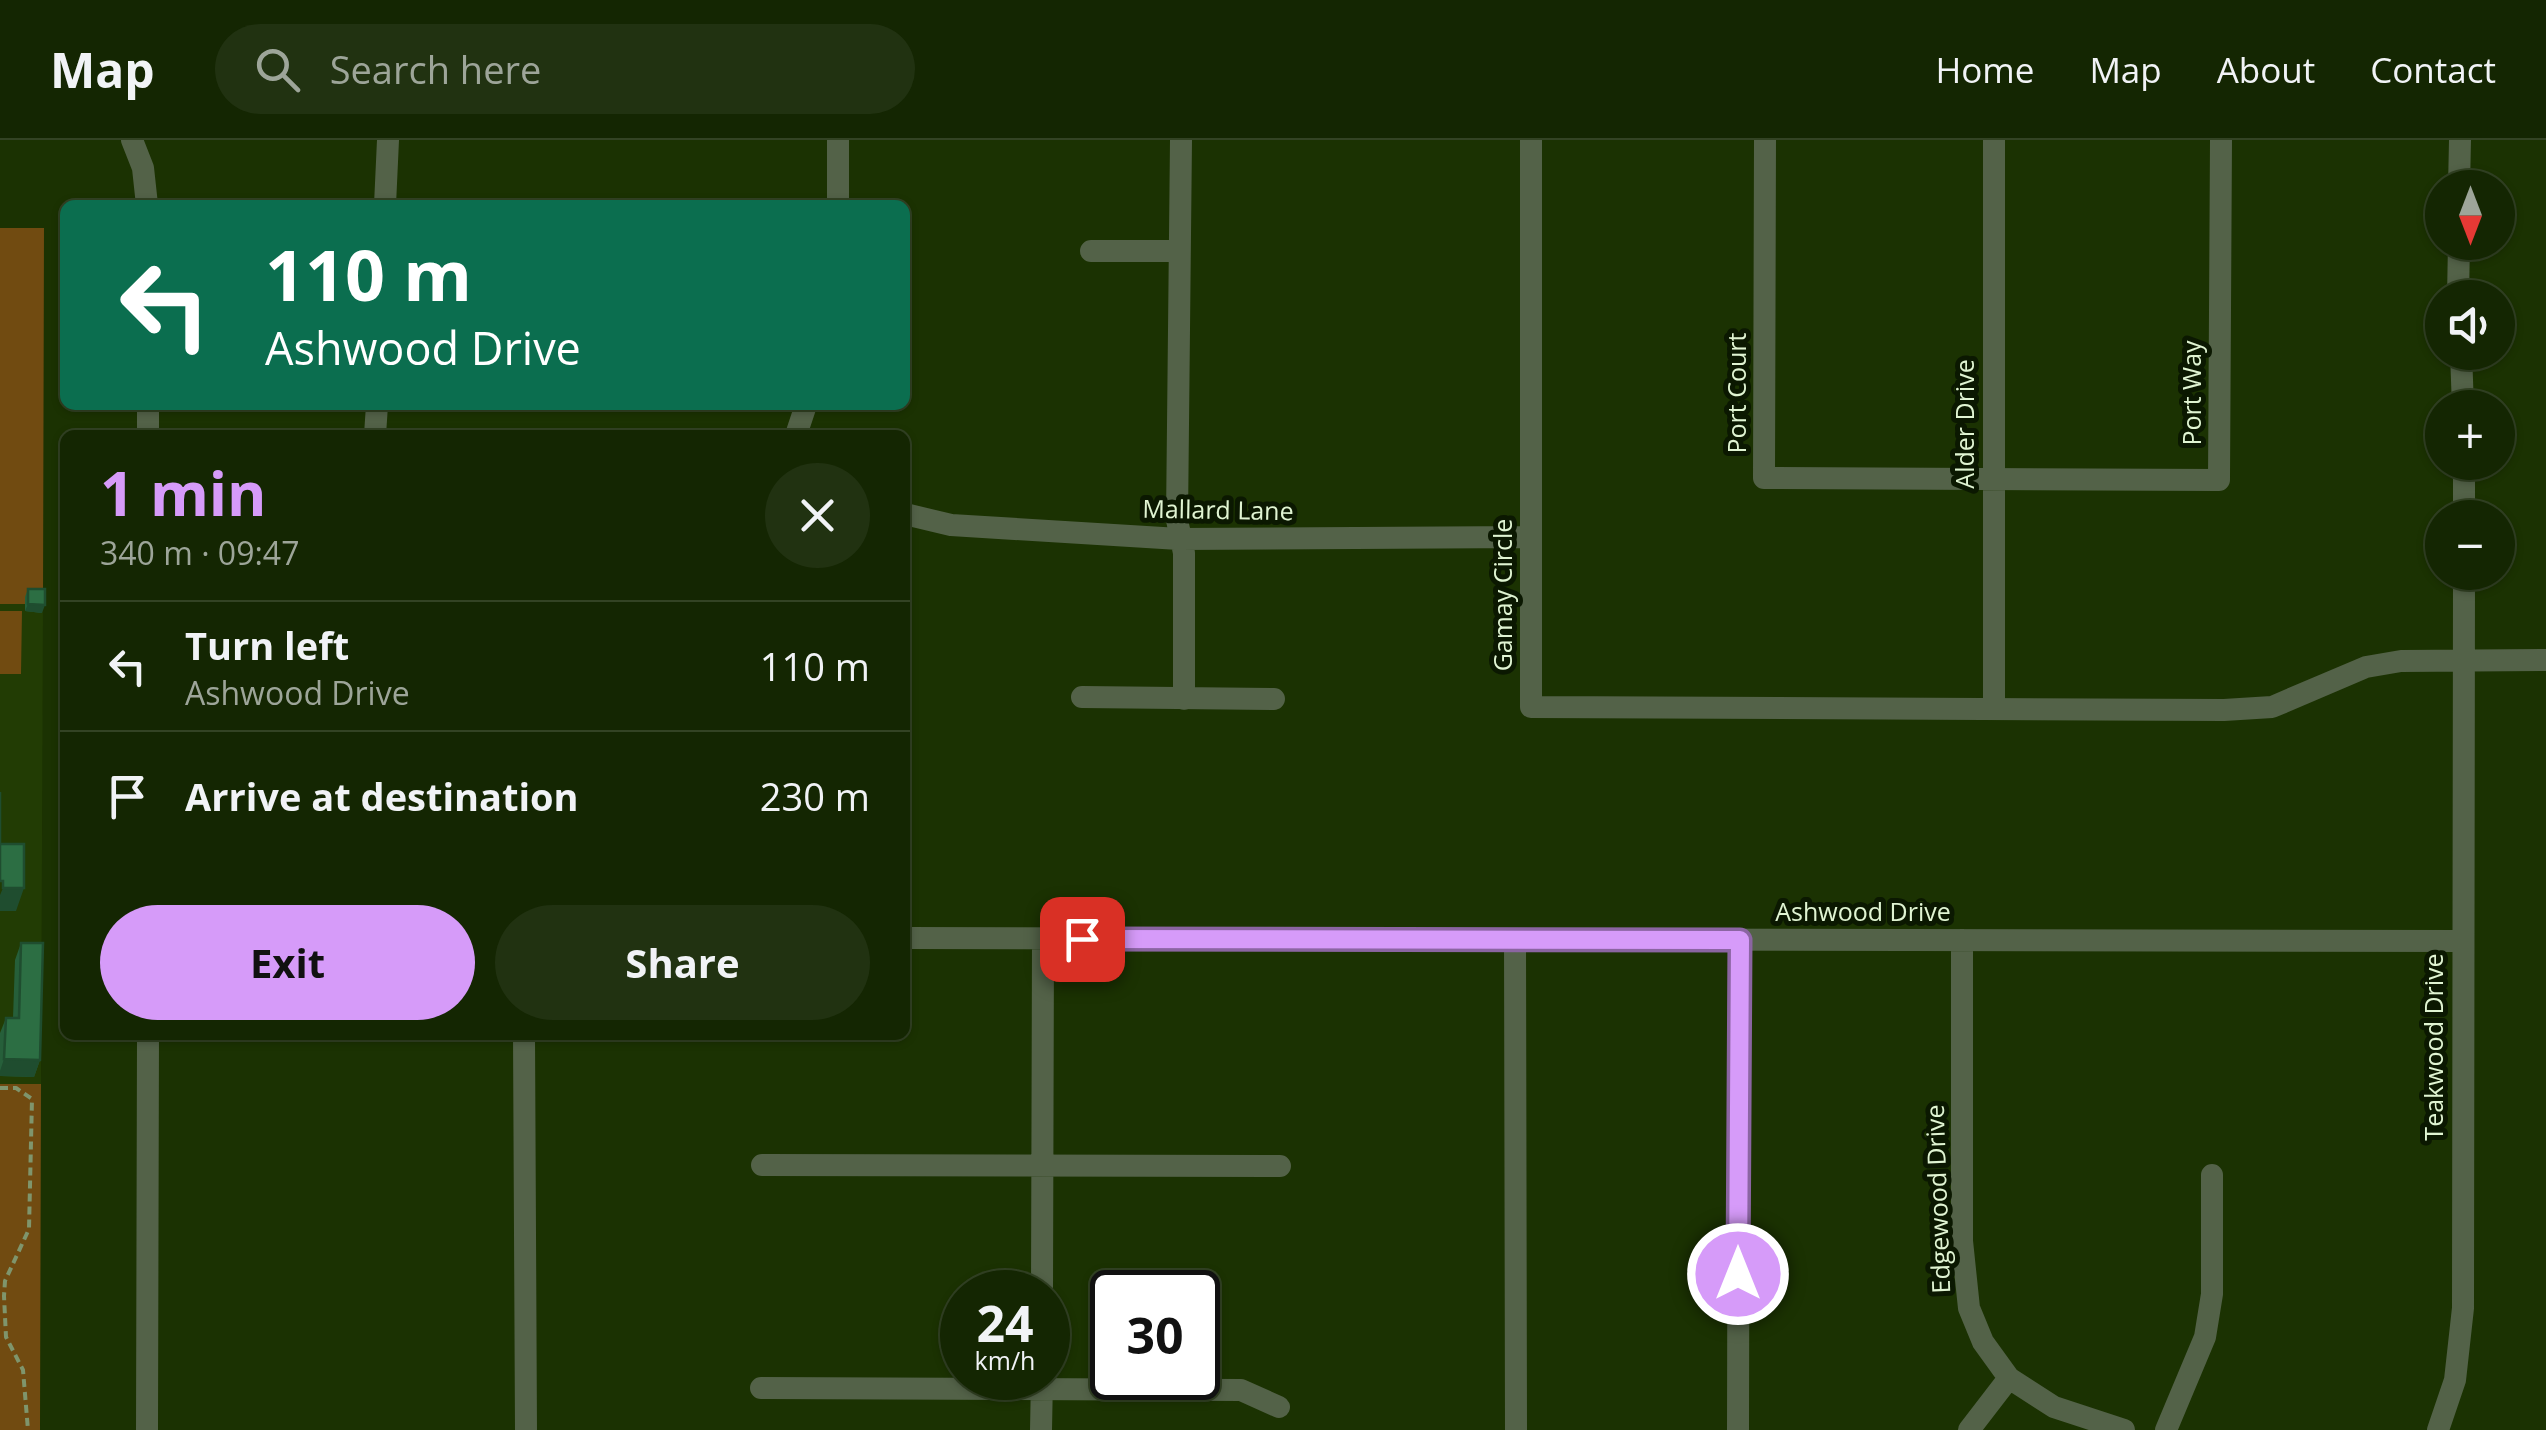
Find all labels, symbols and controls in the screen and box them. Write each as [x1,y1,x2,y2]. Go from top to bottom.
search box [215,24,915,114]
text: Map [50,37,155,102]
icon: search [250,42,305,97]
text: Search here [330,43,541,95]
text: Home [1935,46,2034,93]
text: Map [2089,46,2162,93]
text: About [2217,46,2315,93]
text: Contact [2370,46,2496,93]
north arrow [2425,170,2515,260]
map controls [2425,170,2515,590]
text: 110 m [265,226,472,322]
icon: left [100,240,230,370]
button: sound [2425,280,2515,370]
text: Ashwood Drive [265,317,581,378]
street label: Port Court [1719,332,1753,453]
street label: Port Way [2174,340,2208,446]
street label: Alder Drive [1947,359,1981,489]
button: + [2425,390,2515,480]
text: 1 min [100,452,267,534]
button: close [765,463,870,568]
street label: Mallard Lane [1142,491,1294,527]
button: − [2425,500,2515,590]
street label: Gamay Circle [1485,519,1519,671]
text: 340 m · 09:47 [100,531,299,574]
text: Turn left [185,619,349,671]
icon: left [100,639,155,694]
text: 110 m [760,640,870,692]
text: Ashwood Drive [185,671,410,714]
icon: arrive [100,769,155,824]
text: Arrive at destination [185,770,579,822]
text: 230 m [760,770,870,822]
street label: Ashwood Drive [1775,894,1951,928]
pin [1040,897,1125,982]
button: Exit [100,905,475,1020]
button: Share [495,905,870,1020]
icon: arrive [1055,912,1110,967]
street label: Teakwood Drive [2416,953,2450,1141]
street label: Edgewood Drive [1917,1104,1957,1294]
position arrow [1686,1222,1790,1326]
speed limit sign: 30 [1090,1270,1220,1400]
text: 24 [976,1289,1034,1357]
text: km/h [975,1343,1035,1377]

